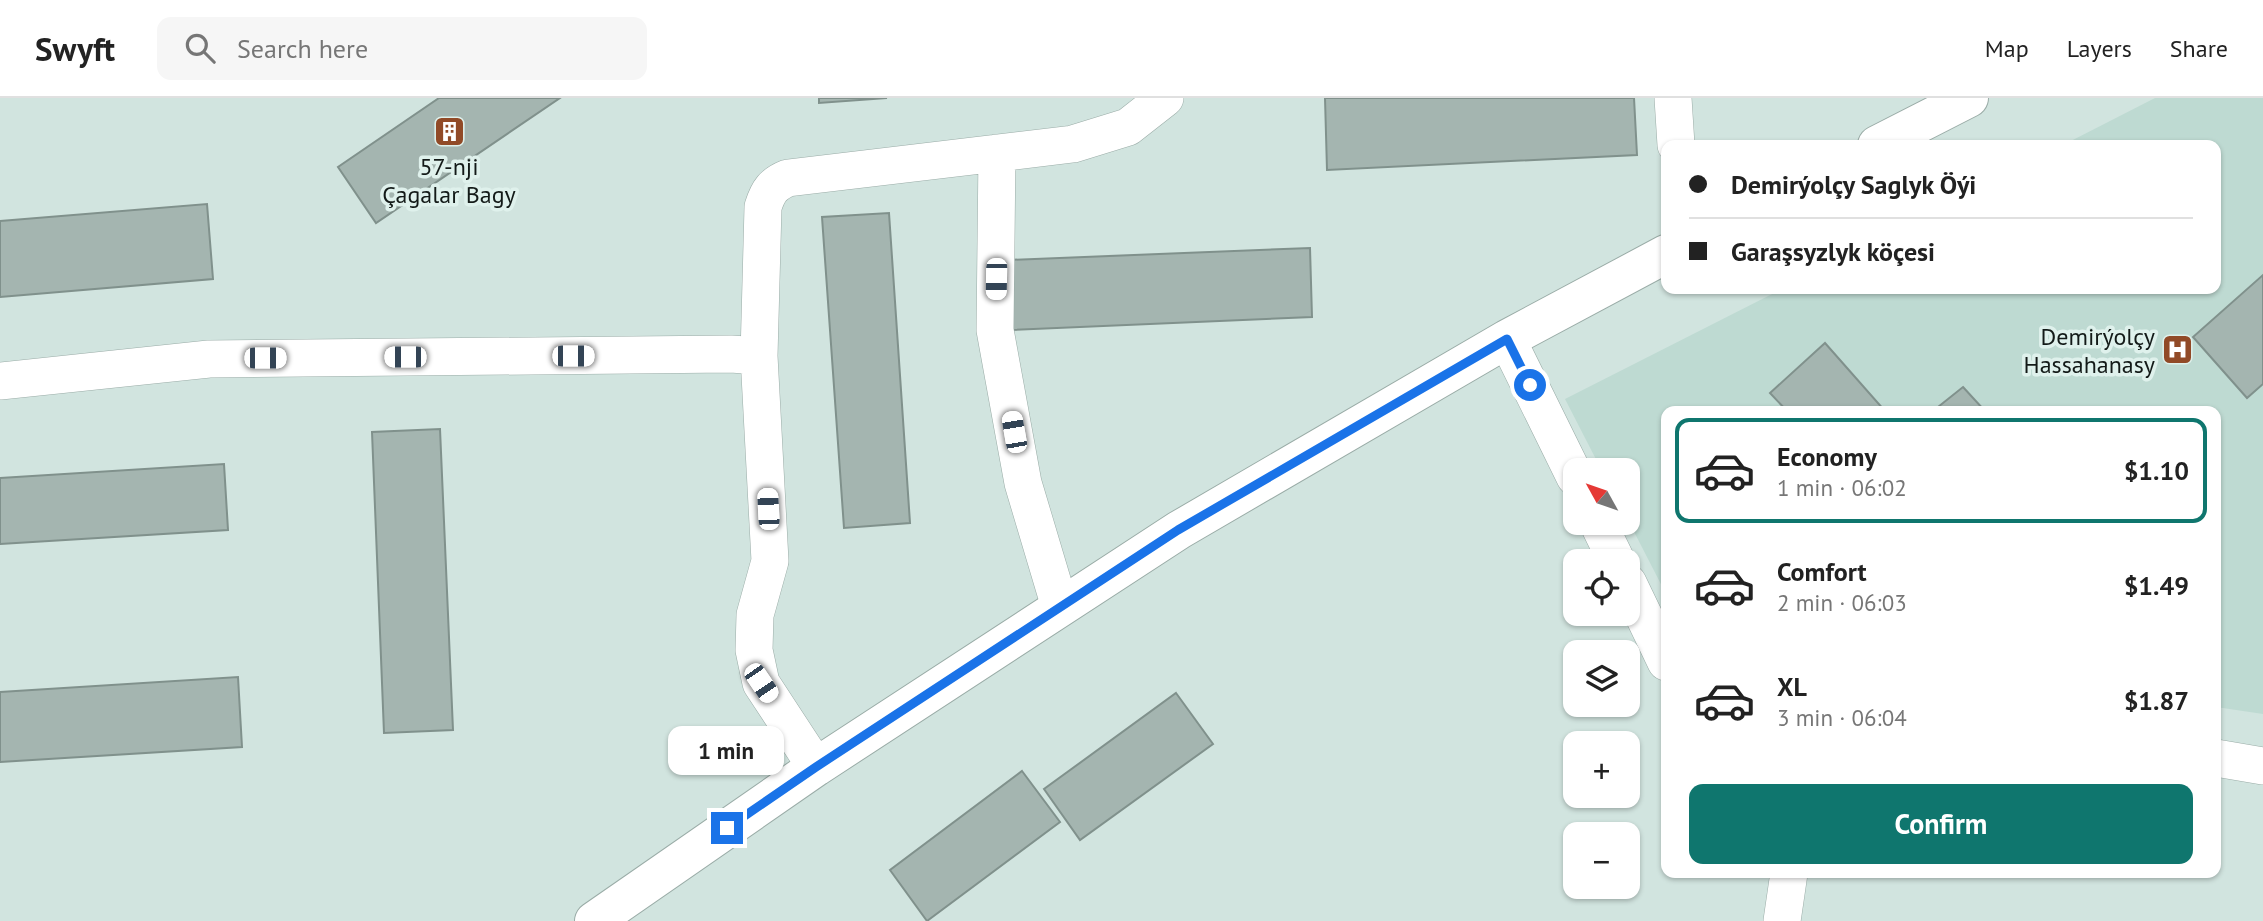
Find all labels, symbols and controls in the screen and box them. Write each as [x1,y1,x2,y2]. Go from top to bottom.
search box [157,17,647,80]
text: Swyft [35,27,115,70]
icon: search [181,29,219,67]
text: Search here [237,32,368,65]
text: Map [1985,33,2029,64]
text: Layers [2067,33,2132,64]
text: Share [2170,33,2228,64]
building icon: 57-nji Çagalar Bagy [432,115,466,149]
place label: 57-nji Çagalar Bagy [382,151,516,210]
text: Demirýolçy Saglyk Öýi [1731,168,1976,201]
text: Garaşsyzlyk köçesi [1731,235,1935,268]
car [986,258,1007,300]
place label: Demirýolçy Hassahanasy [2024,321,2155,380]
hospital icon: Demirýolçy Hassahanasy [2161,333,2195,367]
car [553,346,595,367]
car [385,347,427,368]
car [245,348,287,369]
route start [1514,369,1546,401]
car [1001,409,1028,455]
icon: car [1693,439,1756,502]
text: Economy [1777,440,1877,473]
text: $1.10 [2124,454,2189,487]
north arrow [1563,458,1640,536]
map controls [1563,458,1640,899]
text: 1 min · 06:02 [1777,473,1907,502]
car [757,487,780,531]
button: locate [1563,549,1640,626]
icon: car [1693,554,1756,617]
text: Comfort [1777,555,1867,588]
text: $1.49 [2124,569,2189,602]
text: 2 min · 06:03 [1777,588,1907,617]
button: layers [1563,640,1640,717]
car [741,660,782,706]
icon: car [1693,669,1756,732]
text: XL [1777,670,1807,703]
text: $1.87 [2124,684,2189,717]
text: 3 min · 06:04 [1777,703,1907,732]
callout: 1 min [669,726,785,776]
button: + [1563,731,1640,808]
text: 1 min [698,736,754,765]
button: Confirm [1689,784,2193,864]
route end [711,812,743,844]
button: − [1563,822,1640,899]

